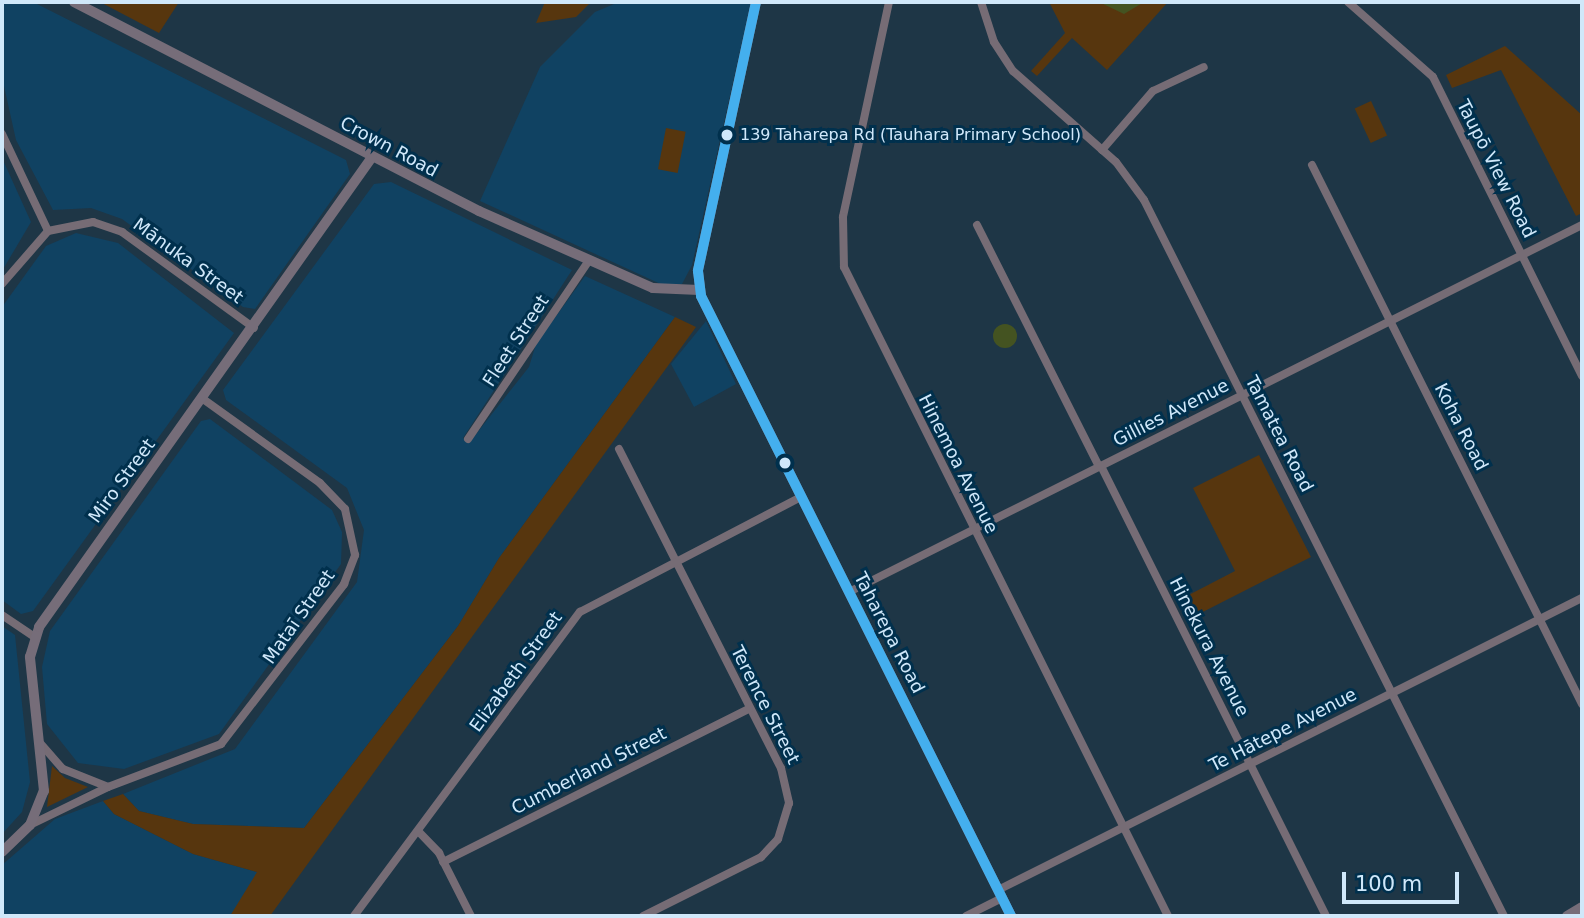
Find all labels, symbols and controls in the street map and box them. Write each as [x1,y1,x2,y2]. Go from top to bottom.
street label: Taupō View Road [1452,96,1540,242]
street label: Crown Road [336,112,442,182]
place label: 139 Taharepa Rd (Tauhara Primary School) [740,125,1081,145]
marker: 139 Taharepa Rd (Tauhara Primary School) [720,128,734,142]
street label: Mānuka Street [129,214,247,308]
street label: Fleet Street [478,291,554,391]
street label: Tamatea Road [1240,372,1318,496]
street label: Gillies Avenue [1110,375,1232,451]
street label: Koha Road [1430,380,1492,474]
street label: Hinemoa Avenue [914,391,1002,537]
street label: Miro Street [84,435,160,527]
unlabelled marker [778,456,792,470]
street label: Mataī Street [259,566,339,668]
street label: Taharepa Road [849,569,929,697]
street label: Hinekura Avenue [1165,574,1253,720]
street label: Elizabeth Street [465,608,567,736]
street label: Terence Street [726,642,804,768]
street label: Te Hātepe Avenue [1206,683,1360,777]
street label: Cumberland Street [508,723,670,819]
scale bar [1346,858,1463,902]
text: 100 m [1355,872,1422,896]

